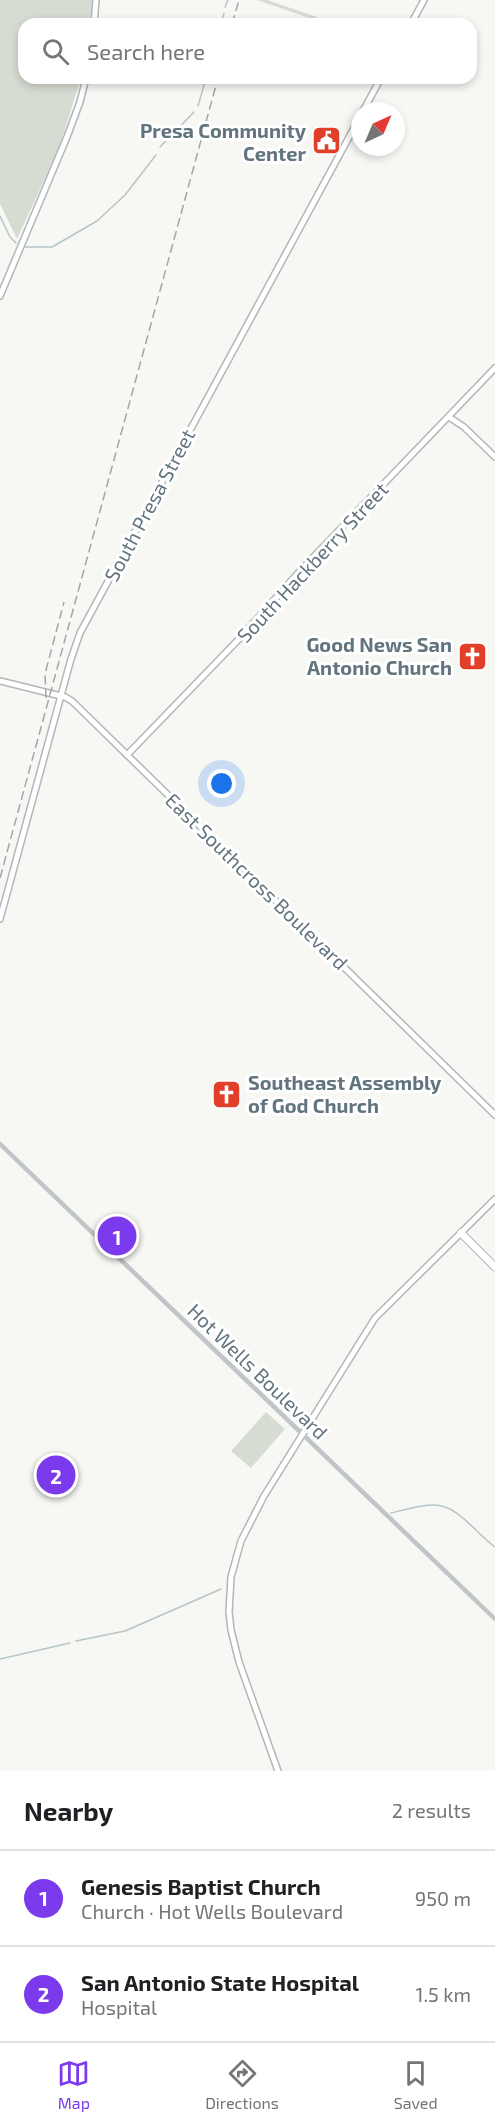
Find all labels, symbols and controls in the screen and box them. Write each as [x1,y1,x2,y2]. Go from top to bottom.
search box [18,18,477,84]
icon: search [39,35,72,68]
text: Search here [87,38,205,64]
north arrow [351,102,405,156]
place label: Presa Community Center [140,118,307,165]
public building icon: Presa Community Center [311,125,343,157]
street label: South Presa Street [99,424,199,585]
street label: South Hackberry Street [231,477,393,647]
place label: Good News San Antonio Church [306,632,452,679]
church icon: Good News San Antonio Church [457,640,489,672]
your location [207,769,236,798]
street label: East Southcross Boulevard [161,788,353,974]
place label: Southeast Assembly of God Church [248,1070,442,1117]
church icon: Southeast Assembly of God Church [211,1078,243,1110]
pin: 1 [98,1214,136,1258]
street label: Hot Wells Boulevard [183,1298,333,1444]
pin: 2 [36,1452,76,1498]
text: Nearby [24,1795,113,1826]
text: 2 results [392,1798,471,1822]
text: Genesis Baptist Church [81,1873,321,1899]
text: 1 [39,1886,48,1910]
text: 950 m [415,1886,471,1910]
text: Church · Hot Wells Boulevard [81,1899,343,1923]
text: San Antonio State Hospital [81,1969,359,1995]
text: 2 [38,1982,49,2006]
text: 1.5 km [416,1982,471,2006]
text: Hospital [81,1995,157,2019]
tab: Map [57,2057,90,2112]
tab: Directions [205,2057,279,2112]
tab: Saved [394,2057,438,2112]

